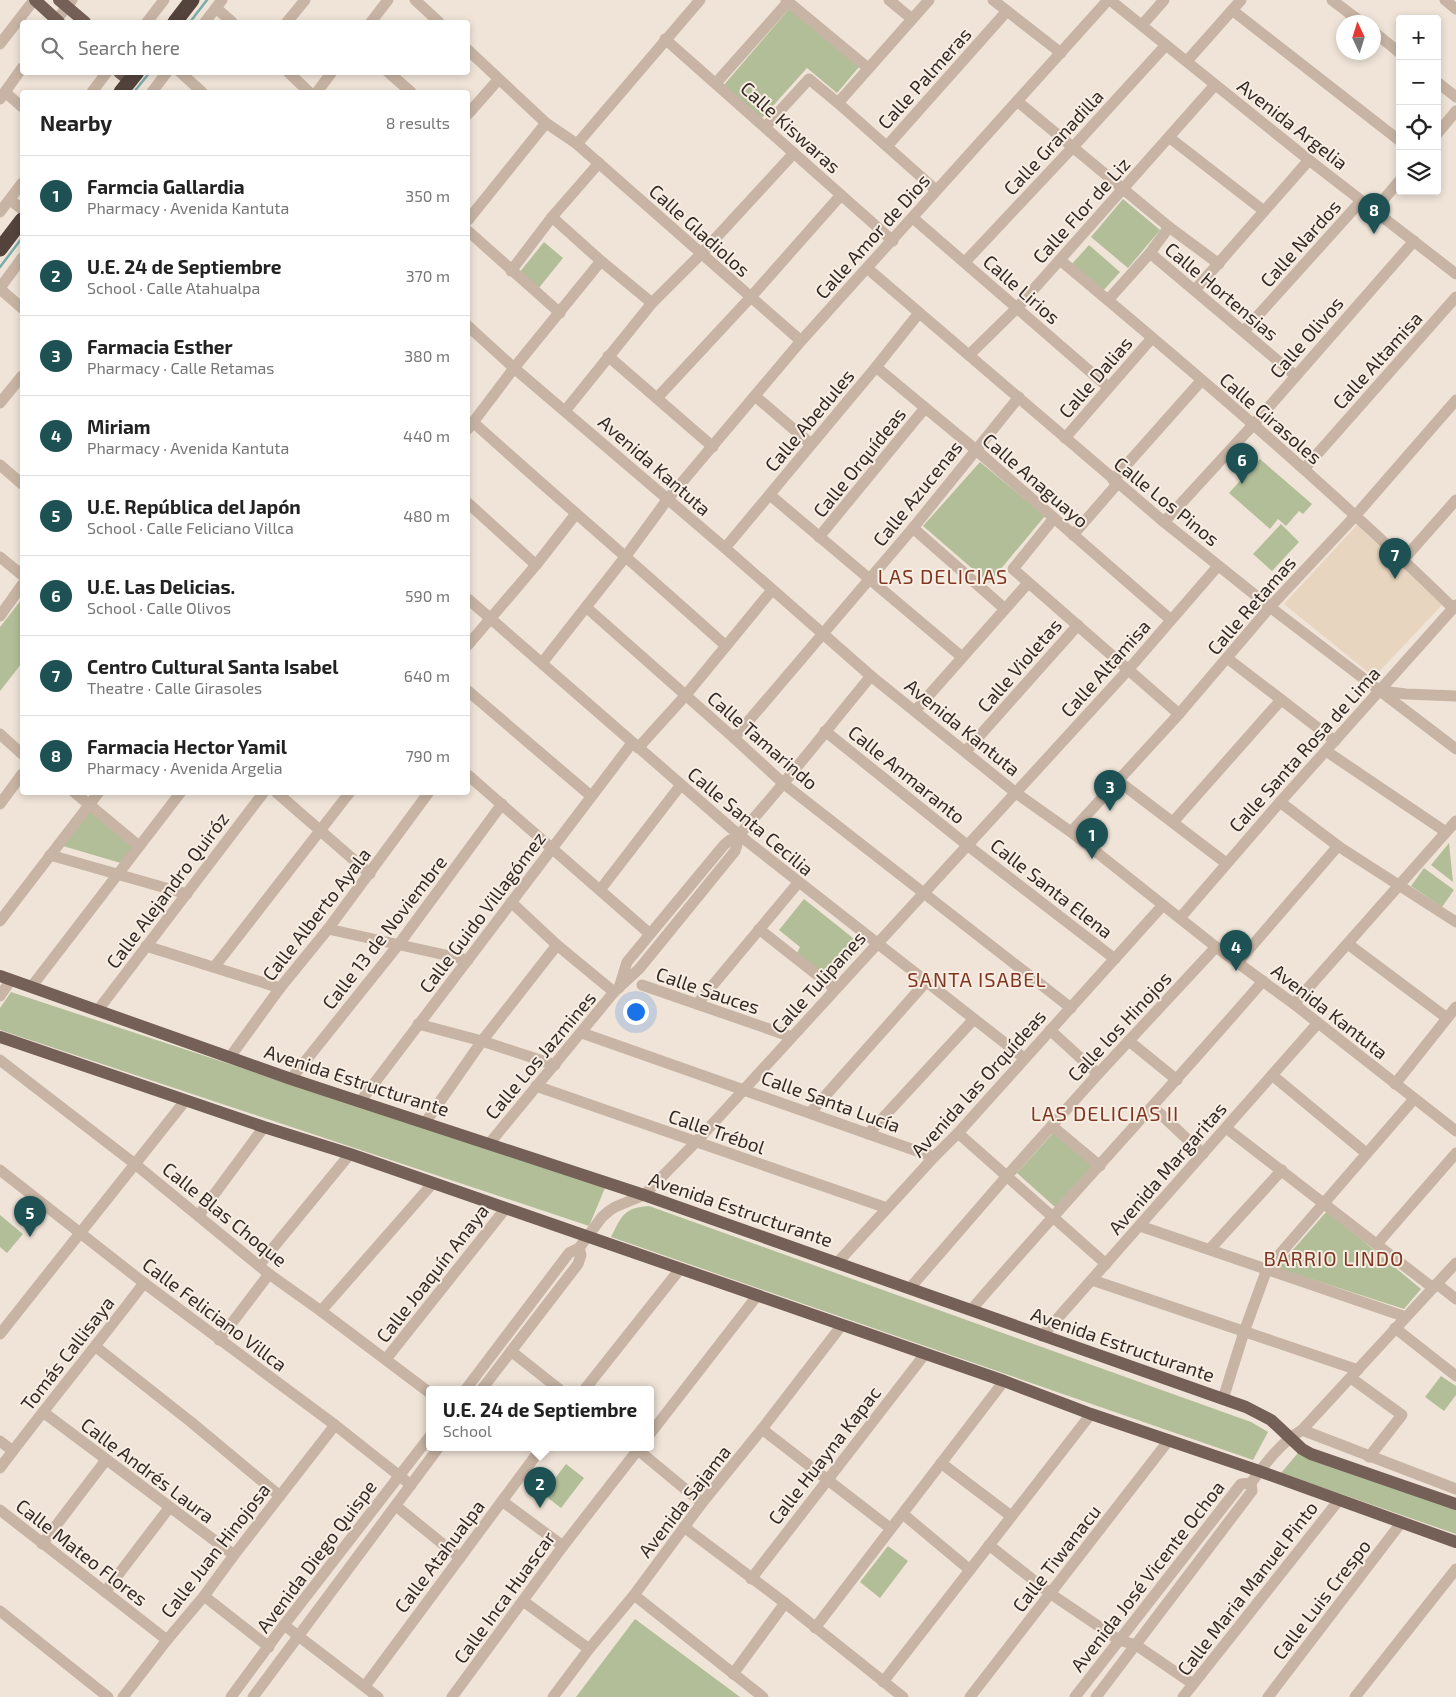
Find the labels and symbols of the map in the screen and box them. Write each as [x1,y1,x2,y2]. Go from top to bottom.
north arrow [1336,15,1381,60]
street label: Calle Palmeras [872,22,976,134]
street label: Avenida Argelia [1233,74,1353,174]
street label: Calle Kiswaras [736,76,846,178]
street label: Calle Granadilla [998,85,1108,199]
street label: Calle Flor de Liz [1027,152,1135,268]
street label: Calle Amor de Dios [810,169,934,303]
street label: Calle Gladiolos [645,179,755,281]
pin: 8 [1358,193,1390,234]
street label: Calle Nardos [1255,195,1345,291]
street label: Calle Hortensias [1161,237,1283,345]
street label: Calle Lirios [979,249,1065,329]
street label: Calle Olivos [1264,292,1348,382]
street label: Calle Altamisa [1327,307,1427,413]
street label: Calle Dalias [1053,332,1137,422]
street label: Calle Abedules [759,364,859,476]
street label: Calle Girasoles [1215,367,1327,469]
street label: Calle Orquídeas [808,402,910,522]
street label: Avenida Kantuta [594,410,716,520]
street label: Calle Anaguayo [978,428,1094,532]
street label: Calle Azucenas [867,436,967,550]
pin: 6 [1226,443,1258,484]
street label: Calle Los Pinos [1110,452,1224,550]
pin: 7 [1379,538,1411,579]
street label: Calle Retamas [1202,551,1300,659]
district label: LAS DELICIAS [878,564,1008,588]
street label: Calle Violetas [972,613,1066,717]
street label: Calle Altamisa [1055,615,1155,721]
street label: Calle Santa Rosa de Lima [1224,662,1384,836]
street label: Avenida Kantuta [901,674,1025,780]
street label: Calle Tamarindo [703,686,823,794]
street label: Calle Anmaranto [844,720,970,828]
street label: Calle Santa Cecilia [684,762,818,880]
pin: 3 [1094,770,1126,811]
street label: Calle Alejandro Quiróz [101,807,233,973]
pin: 1 [1076,818,1108,859]
street label: Calle Guido Villagómez [414,827,550,997]
street label: Calle Santa Elena [986,833,1118,943]
street label: Calle Alberto Ayala [257,843,375,985]
street label: Calle 13 de Noviembre [317,851,451,1013]
street label: Calle Tulipanes [766,926,870,1038]
pin: 4 [1220,930,1252,971]
street label: Avenida Kantuta [1267,958,1393,1064]
street label: Calle Sauces [653,962,763,1018]
street label: Calle los Hinojos [1062,966,1176,1086]
district label: SANTA ISABEL [907,967,1047,991]
street label: Calle Los Jazmines [480,986,600,1124]
your location [623,999,649,1025]
street label: Avenida las Orquídeas [906,1005,1050,1161]
street label: Avenida Estructurante [262,1039,452,1121]
street label: Calle Santa Lucía [758,1065,904,1137]
street label: Avenida Margaritas [1103,1097,1231,1239]
district label: LAS DELICIAS II [1031,1101,1179,1125]
street label: Calle Trébol [666,1104,769,1158]
street label: Calle Blas Choque [158,1157,292,1271]
street label: Avenida Estructurante [646,1167,836,1251]
pin: 5 [14,1196,46,1237]
street label: Calle Joaquín Anaya [371,1199,493,1347]
district label: BARRIO LINDO [1264,1246,1404,1270]
street label: Calle Feliciano Villca [138,1252,292,1376]
street label: Tomás Callisaya [15,1291,119,1415]
street label: Avenida Estructurante [1028,1302,1218,1386]
street label: Calle Huayna Kapac [763,1381,885,1529]
street label: Calle Andrés Laura [77,1412,219,1528]
street label: Avenida Sajama [633,1440,735,1562]
pin: 2 [524,1467,556,1508]
street label: Avenida Diego Quispe [251,1475,381,1637]
street label: Avenida José Vicente Ochoa [1065,1476,1229,1676]
street label: Calle Juan Hinojosa [155,1478,275,1622]
street label: Calle Mateo Flores [12,1494,152,1610]
street label: Calle Atahualpa [389,1495,489,1617]
street label: Calle Maria Manuel Pinto [1172,1496,1322,1680]
street label: Calle Tiwanacu [1007,1500,1105,1616]
street label: Calle Inca Huascar [448,1526,560,1668]
street label: Calle Luis Crespo [1267,1534,1375,1664]

